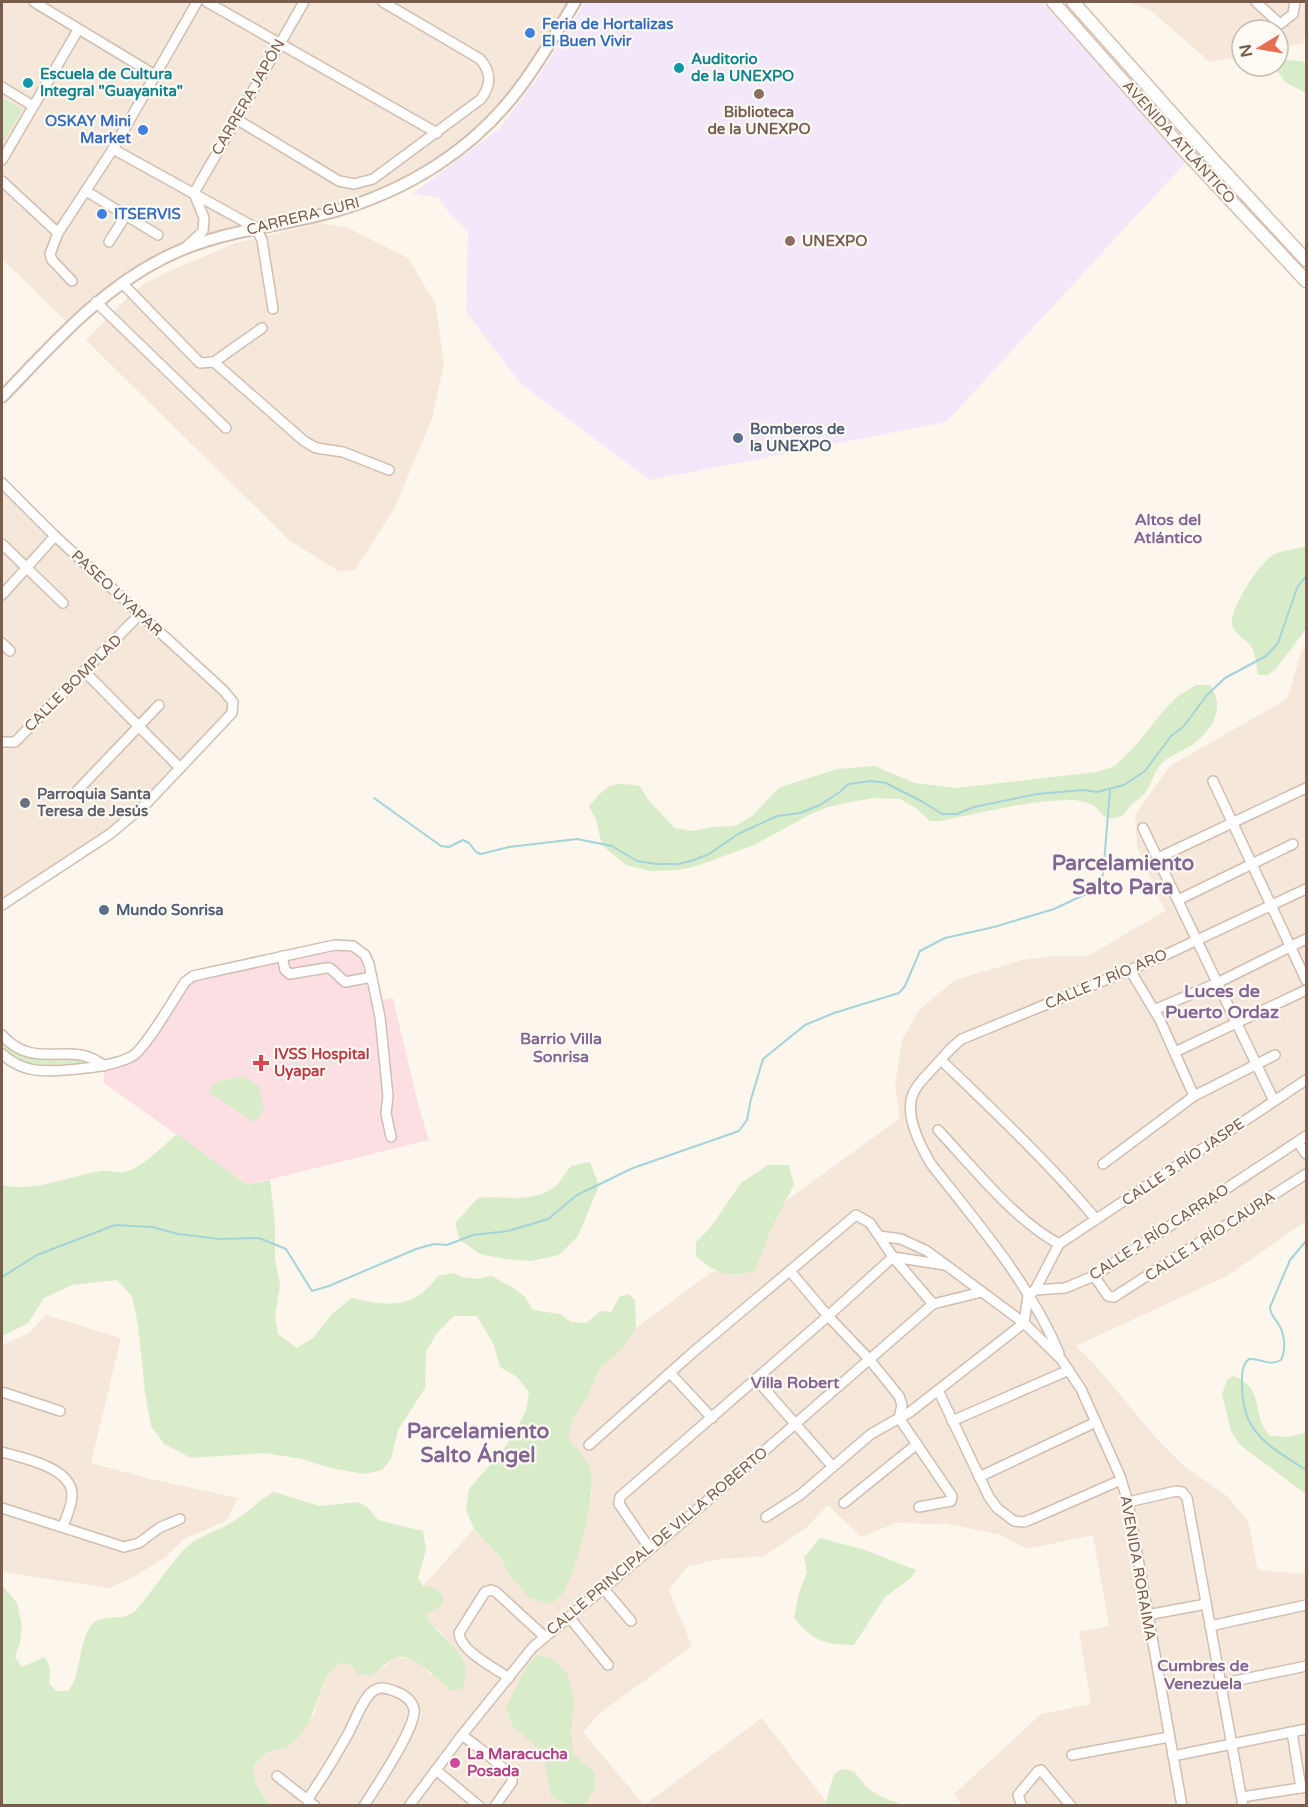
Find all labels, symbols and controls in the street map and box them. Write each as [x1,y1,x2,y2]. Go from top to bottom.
place label: Feria de Hortalizas El Buen Vivir [542,15,673,50]
north arrow [1230,18,1290,78]
marker: Feria de Hortalizas El Buen Vivir [523,26,537,40]
street label: CARRERA JAPÓN [208,36,288,158]
text: N [1235,42,1257,59]
place label: Auditorio de la UNEXPO [691,50,794,85]
marker: Auditorio de la UNEXPO [672,61,686,75]
place label: Escuela de Cultura Integral "Guayanita" [40,65,183,101]
marker: Escuela de Cultura Integral "Guayanita" [21,76,35,90]
street label: AVENIDA ATLÁNTICO [1119,77,1239,207]
marker: Biblioteca de la UNEXPO [752,87,766,101]
place label: Biblioteca de la UNEXPO [707,103,811,138]
place label: OSKAY Mini Market [45,112,131,147]
marker: OSKAY Mini Market [136,123,150,137]
street label: CARRERA GURI [245,193,361,239]
place label: ITSERVIS [114,205,181,223]
marker: ITSERVIS [95,207,109,221]
place label: UNEXPO [802,232,867,250]
marker: UNEXPO [783,234,797,248]
place label: Bomberos de la UNEXPO [750,420,845,455]
marker: Bomberos de la UNEXPO [731,431,745,445]
district label: Altos del Atlántico [1134,510,1203,548]
street label: PASEO UYAPAR [68,546,166,640]
street label: CALLE BOMPLAD [21,631,125,735]
place label: Parroquia Santa Teresa de Jesús [36,785,151,820]
marker: Parroquia Santa Teresa de Jesús [18,796,32,810]
district label: Parcelamiento Salto Para [1052,851,1195,900]
place label: Mundo Sonrisa [116,901,224,919]
marker: Mundo Sonrisa [97,903,111,917]
street label: CALLE 7 RÍO ARO [1042,945,1170,1013]
district label: Luces de Puerto Ordaz [1165,980,1279,1023]
district label: Barrio Villa Sonrisa [520,1029,602,1067]
place label: IVSS Hospital Uyapar [274,1045,370,1081]
marker: IVSS Hospital Uyapar [252,1054,270,1072]
street label: CALLE 3 RÍO JASPE [1118,1114,1248,1210]
street label: CALLE 2 RÍO CARRAO [1086,1180,1232,1284]
street label: CALLE 1 RÍO CAURA [1142,1187,1278,1285]
district label: Villa Robert [751,1373,840,1393]
district label: Parcelamiento Salto Ángel [407,1419,550,1468]
street label: CALLE PRINCIPAL DE VILLA ROBERTO [543,1443,771,1639]
street label: AVENIDA RORAIMA [1116,1494,1160,1642]
district label: Cumbres de Venezuela [1157,1656,1249,1694]
place label: La Maracucha Posada [467,1745,568,1780]
marker: La Maracucha Posada [448,1756,462,1770]

